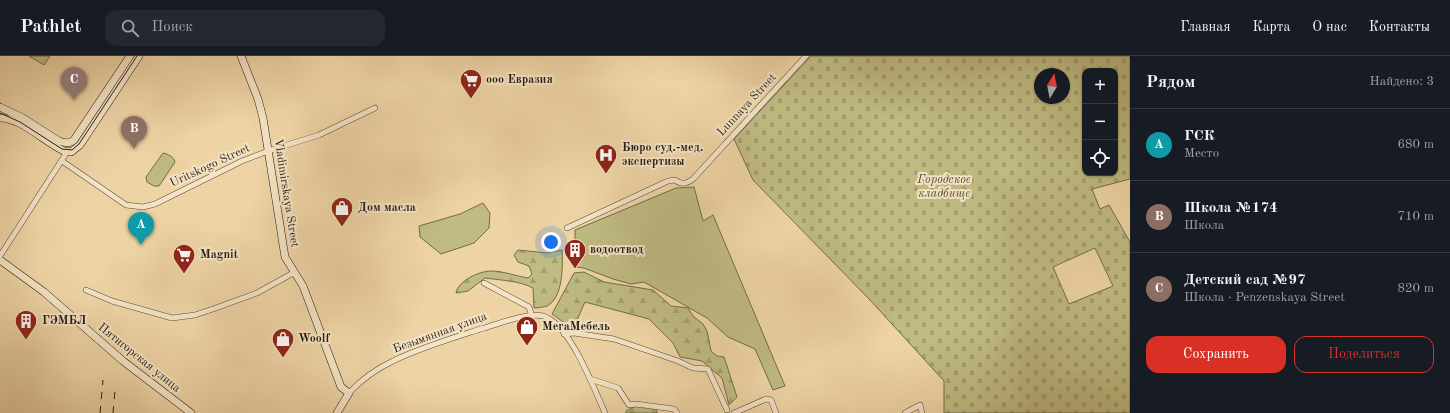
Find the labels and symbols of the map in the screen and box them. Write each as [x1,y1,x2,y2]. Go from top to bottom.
pin: C [61,67,87,100]
supermarket icon: ооо Евразия [458,67,484,100]
north arrow [1034,68,1070,104]
street label: Lunnaya Street [715,72,779,138]
place label: ооо Евразия [486,74,553,86]
pin: B [121,116,147,149]
street label: Vladimirskaya Street [271,138,301,248]
street label: Uritskogo Street [168,142,252,190]
hospital icon: Бюро суд.-мед. экспертизы [593,142,619,175]
place label: Бюро суд.-мед. экспертизы [622,142,703,168]
park label: Городское кладбище [916,174,971,200]
shop icon: Дом масла [329,195,355,228]
place label: Дом масла [358,202,416,214]
pin: A [128,212,154,245]
your location [541,232,561,252]
building icon: водоотвод [562,237,588,270]
supermarket icon: Magnit [171,242,197,275]
place label: водоотвод [590,244,643,256]
place label: Magnit [200,249,239,261]
building icon: ГЭМБЛ [13,308,39,341]
street label: Безымянная улица [391,310,489,356]
shop icon: МегаМебель [514,314,540,347]
place label: ГЭМБЛ [42,315,86,327]
street label: Пятигорская улица [96,321,182,395]
place label: МегаМебель [542,321,610,333]
shop icon: Woolf [270,326,296,359]
place label: Woolf [298,333,331,345]

